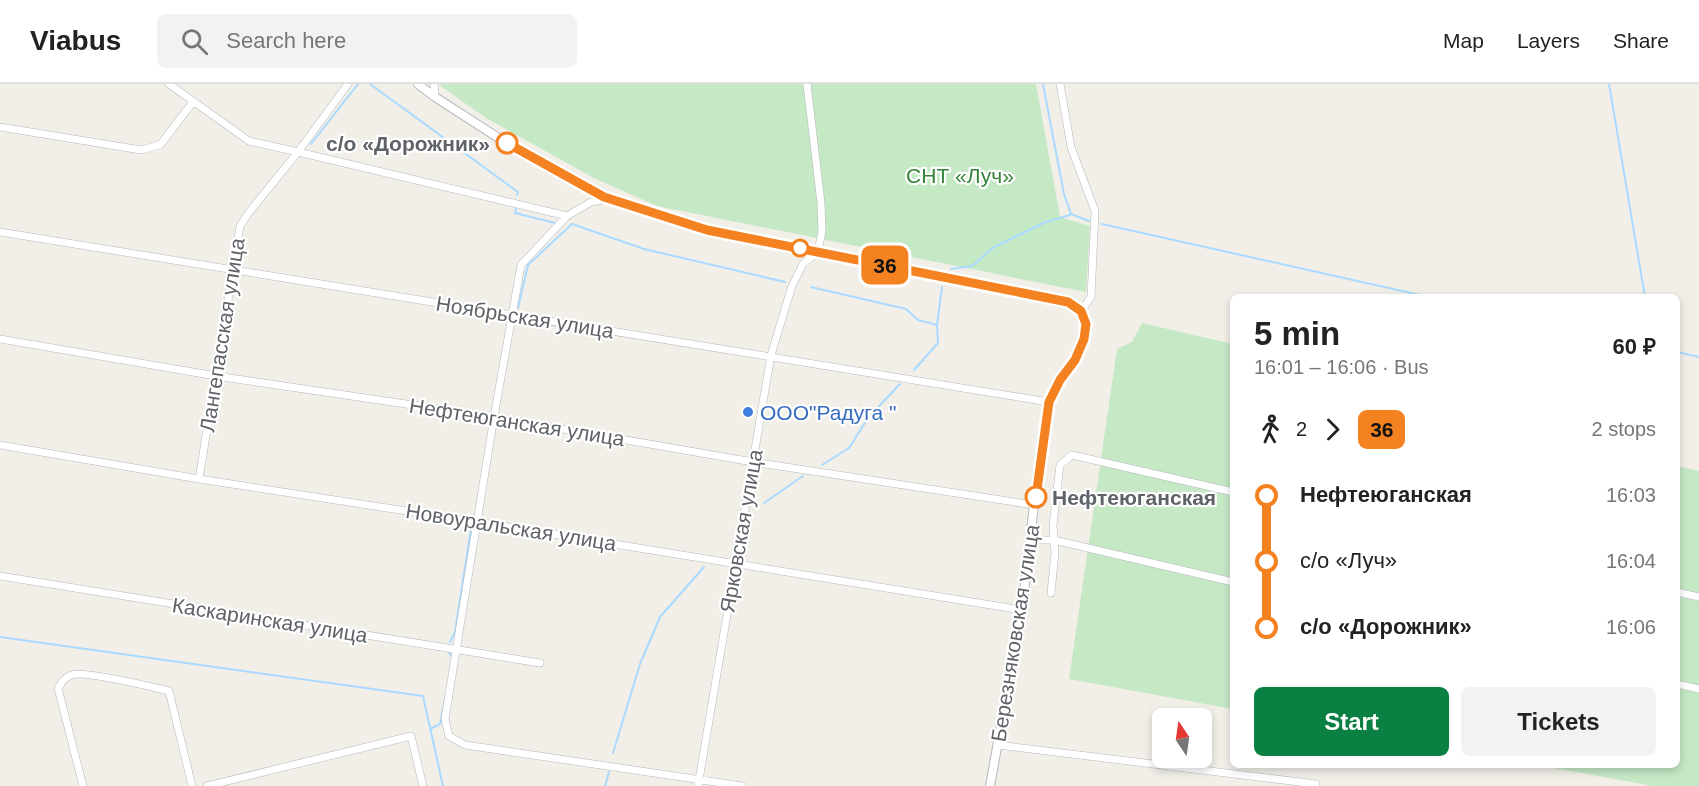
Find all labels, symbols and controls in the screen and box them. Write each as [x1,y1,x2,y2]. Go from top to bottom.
search box [157,14,577,68]
text: Viabus [30,25,121,56]
icon: search [178,25,211,58]
text: Search here [226,28,346,53]
text: Map [1443,29,1484,52]
text: Layers [1517,29,1580,52]
text: Share [1613,29,1669,52]
place label: с/о «Дорожник» [326,132,490,155]
marker: с/о «Дорожник» [496,132,518,154]
park label: СНТ «Луч» [906,164,1014,187]
street label: Лангепасская улица [195,236,249,434]
unlabelled marker [791,239,809,257]
line badge: 36 [858,246,912,285]
text: 36 [873,254,897,277]
street label: Ноябрьская улица [434,292,616,342]
text: 5 min [1254,315,1340,352]
text: 60 ₽ [1613,334,1656,359]
text: 16:01 – 16:06 · Bus [1254,356,1429,378]
street label: Нефтеюганская улица [408,394,627,450]
place label: ООО"Радуга " [760,401,896,424]
marker: ООО"Радуга " [741,405,755,419]
icon: walk [1254,413,1287,446]
icon: forward [1316,413,1349,446]
text: 2 [1296,418,1307,440]
text: 36 [1370,418,1393,441]
text: 2 stops [1592,418,1656,440]
street label: Ярковская улица [715,447,767,615]
text: Нефтеюганская [1300,482,1472,507]
text: 16:03 [1606,484,1656,506]
marker: Нефтеюганская [1025,486,1047,508]
place label: Нефтеюганская [1052,486,1216,509]
street label: Новоуральская улица [404,499,618,555]
street label: Березняковская улица [986,522,1044,743]
text: с/о «Луч» [1300,548,1397,573]
text: 16:04 [1606,550,1656,572]
street label: Каскаринская улица [171,593,370,647]
text: с/о «Дорожник» [1300,614,1472,639]
text: 16:06 [1606,616,1656,638]
button: Start [1254,687,1449,756]
button: Tickets [1461,687,1656,756]
north arrow [1152,708,1212,768]
map controls [1152,708,1212,768]

